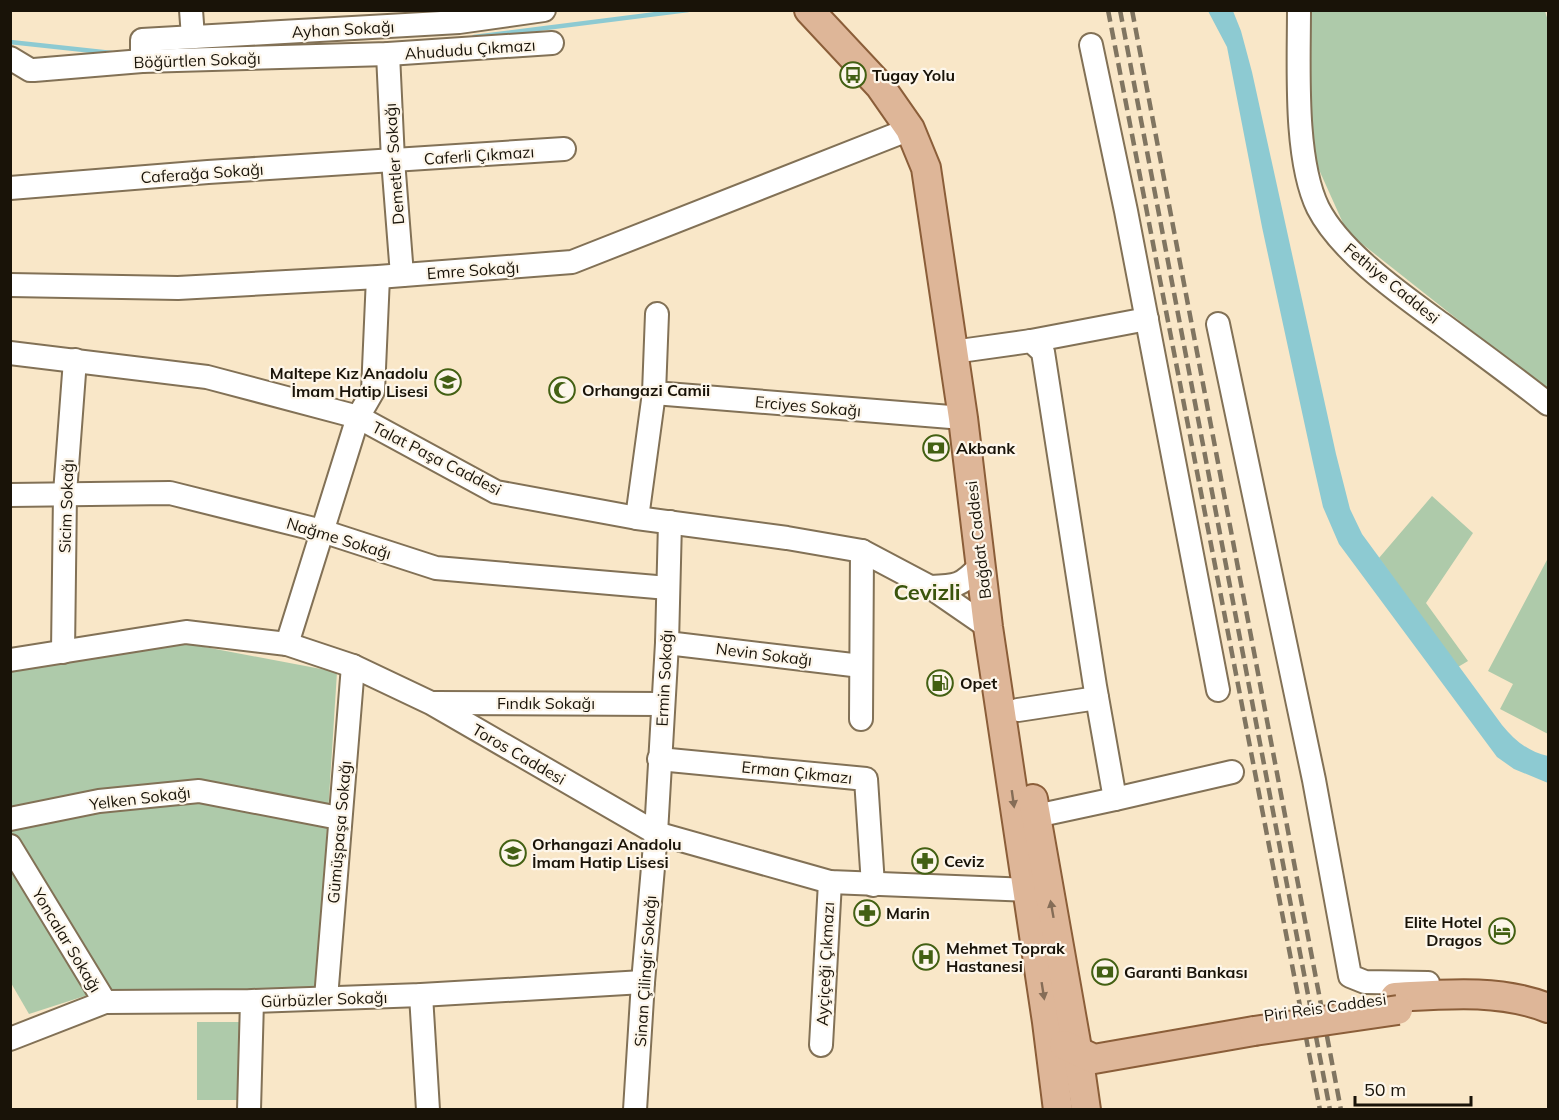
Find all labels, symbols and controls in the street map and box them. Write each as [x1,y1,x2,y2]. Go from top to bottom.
street label: Ayhan Sokağı [291,16,395,42]
street label: Ahududu Çıkmazı [404,34,536,64]
street label: Böğürtlen Sokağı [133,48,261,72]
bus stop icon: Tugay Yolu [838,60,868,90]
place label: Tugay Yolu [872,65,955,85]
street label: Demetler Sokağı [380,103,408,225]
street label: Caferli Çıkmazı [423,141,535,169]
street label: Caferağa Sokağı [140,159,264,187]
street label: Fethiye Caddesi [1340,238,1444,328]
street label: Emre Sokağı [426,257,520,283]
place label: Maltepe Kız Anadolu İmam Hatip Lisesi [270,363,428,401]
school or university icon: Maltepe Kız Anadolu İmam Hatip Lisesi [433,367,463,397]
mosque icon: Orhangazi Camii [547,375,577,405]
place label: Orhangazi Camii [582,380,710,400]
street label: Erciyes Sokağı [754,391,862,421]
street label: Talat Paşa Caddesi [369,417,505,499]
bank icon: Akbank [921,433,951,463]
place label: Akbank [956,438,1016,458]
street label: Sicim Sokağı [54,459,78,553]
street label: Bağdat Caddesi [961,480,995,600]
street label: Nağme Sokağı [284,513,394,563]
district label: Cevizli [894,578,960,606]
street label: Ermin Sokağı [651,629,677,727]
street label: Nevin Sokağı [715,638,813,670]
fuel station icon: Opet [925,668,955,698]
place label: Opet [960,673,997,693]
street label: Fındık Sokağı [497,693,595,713]
street label: Toros Caddesi [469,719,569,789]
street label: Erman Çıkmazı [741,756,853,788]
street label: Gümüşpaşa Sokağı [323,760,355,904]
street label: Yelken Sokağı [87,782,192,814]
one-way arrow [1009,789,1018,808]
place label: Orhangazi Anadolu İmam Hatip Lisesi [532,834,682,872]
school or university icon: Orhangazi Anadolu İmam Hatip Lisesi [498,838,528,868]
pharmacy icon: Ceviz [910,846,940,876]
place label: Ceviz [944,851,984,871]
street label: Yoncalar Sokağı [27,883,106,996]
street label: Sinan Çilingir Sokağı [630,895,660,1047]
pharmacy icon: Marin [852,898,882,928]
one-way arrow [1048,899,1057,918]
street label: Ayçiçeği Çıkmazı [812,901,838,1027]
place label: Marin [886,903,930,923]
place label: Elite Hotel Dragos [1404,912,1482,950]
hotel icon: Elite Hotel Dragos [1487,916,1517,946]
place label: Mehmet Toprak Hastanesi [946,938,1066,976]
hospital icon: Mehmet Toprak Hastanesi [911,942,941,972]
bank icon: Garanti Bankası [1090,957,1120,987]
place label: Garanti Bankası [1124,962,1248,982]
one-way arrow [1038,982,1047,1001]
street label: Gürbüzler Sokağı [260,987,388,1011]
street label: Piri Reis Caddesi [1262,989,1388,1025]
scale bar [1355,1069,1470,1107]
text: 50 m [1364,1078,1406,1101]

